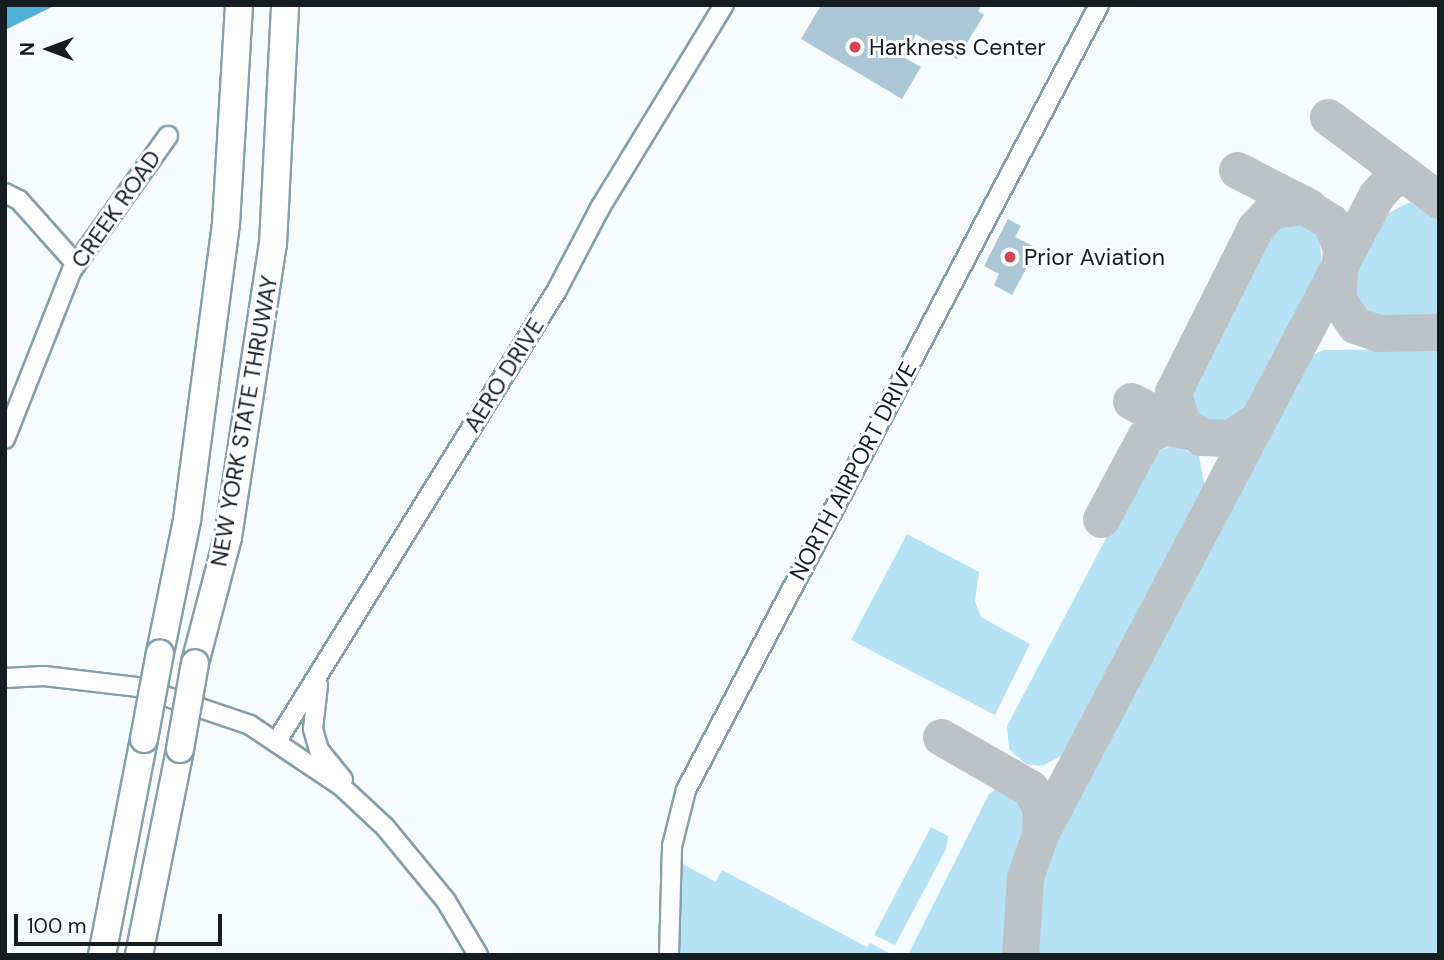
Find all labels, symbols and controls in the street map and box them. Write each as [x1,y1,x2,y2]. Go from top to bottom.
north arrow [14,14,84,84]
place label: Harkness Center [869,33,1046,61]
marker: Harkness Center [847,39,863,55]
text: N [15,42,40,56]
street label: CREEK ROAD [65,145,167,273]
place label: Prior Aviation [1024,243,1165,271]
marker: Prior Aviation [1002,249,1018,265]
street label: NEW YORK STATE THRUWAY [205,273,283,569]
street label: AERO DRIVE [458,313,550,437]
street label: NORTH AIRPORT DRIVE [784,357,922,585]
scale bar [18,900,226,944]
text: 100 m [27,912,87,940]

